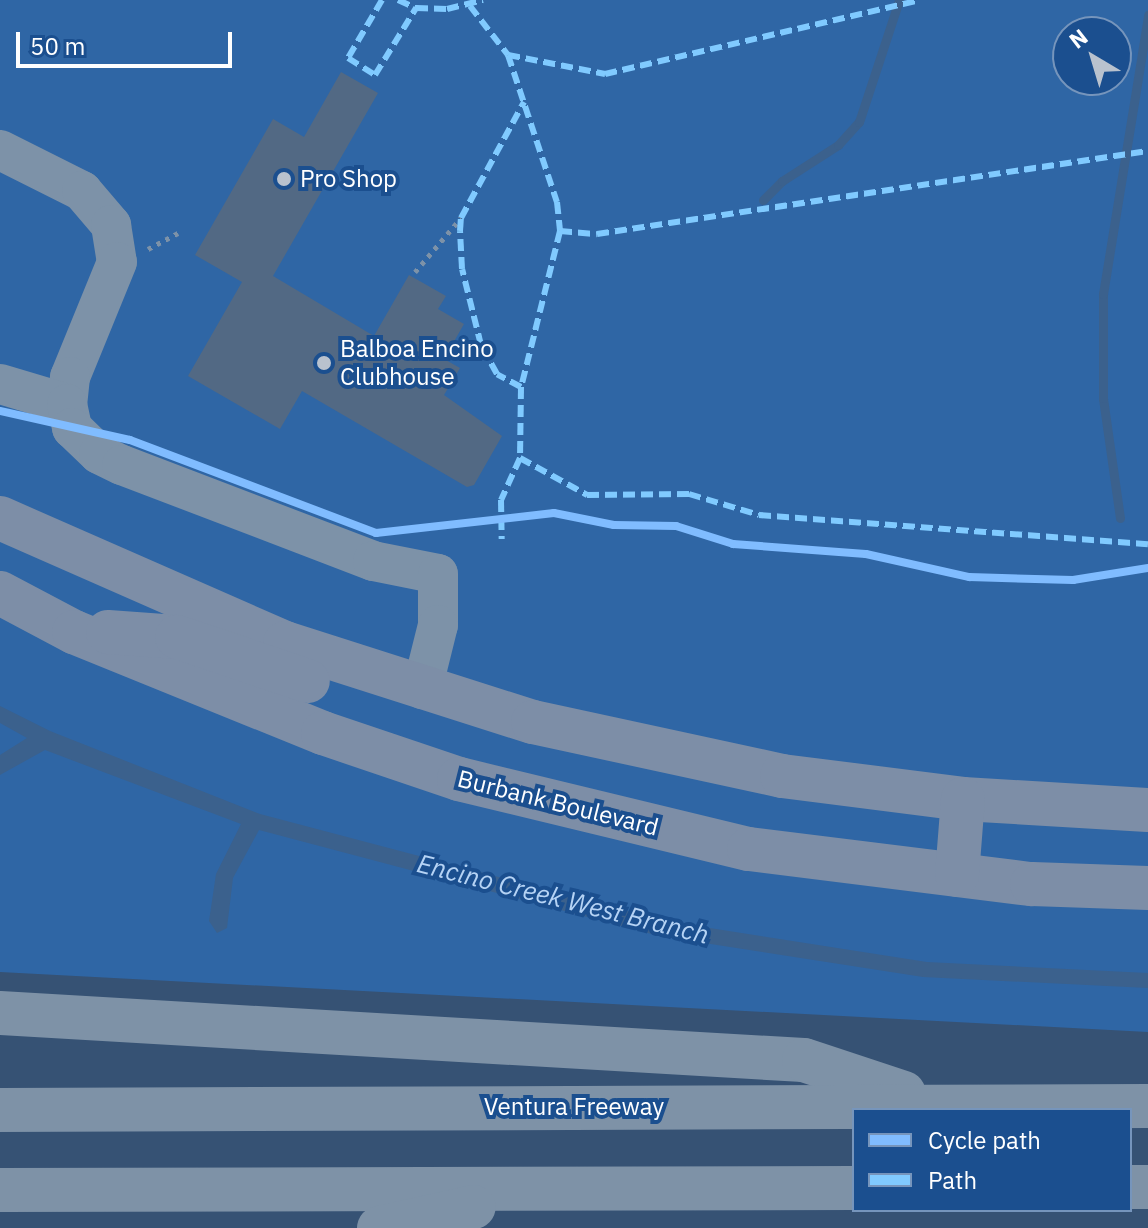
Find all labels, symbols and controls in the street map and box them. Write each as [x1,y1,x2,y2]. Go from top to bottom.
scale bar [20,16,236,66]
north arrow [1052,16,1132,96]
text: N [1063,22,1093,55]
text: 50 m [30,30,85,62]
place label: Pro Shop [300,165,397,193]
marker: Pro Shop [275,170,293,188]
place label: Balboa Encino Clubhouse [340,335,494,391]
marker: Balboa Encino Clubhouse [315,354,333,372]
street label: Burbank Boulevard [455,764,661,842]
water label: Encino Creek West Branch [414,848,712,950]
street label: Ventura Freeway [484,1093,664,1121]
legend [852,1108,1132,1212]
text: Cycle path [928,1124,1041,1156]
text: Path [928,1164,977,1196]

